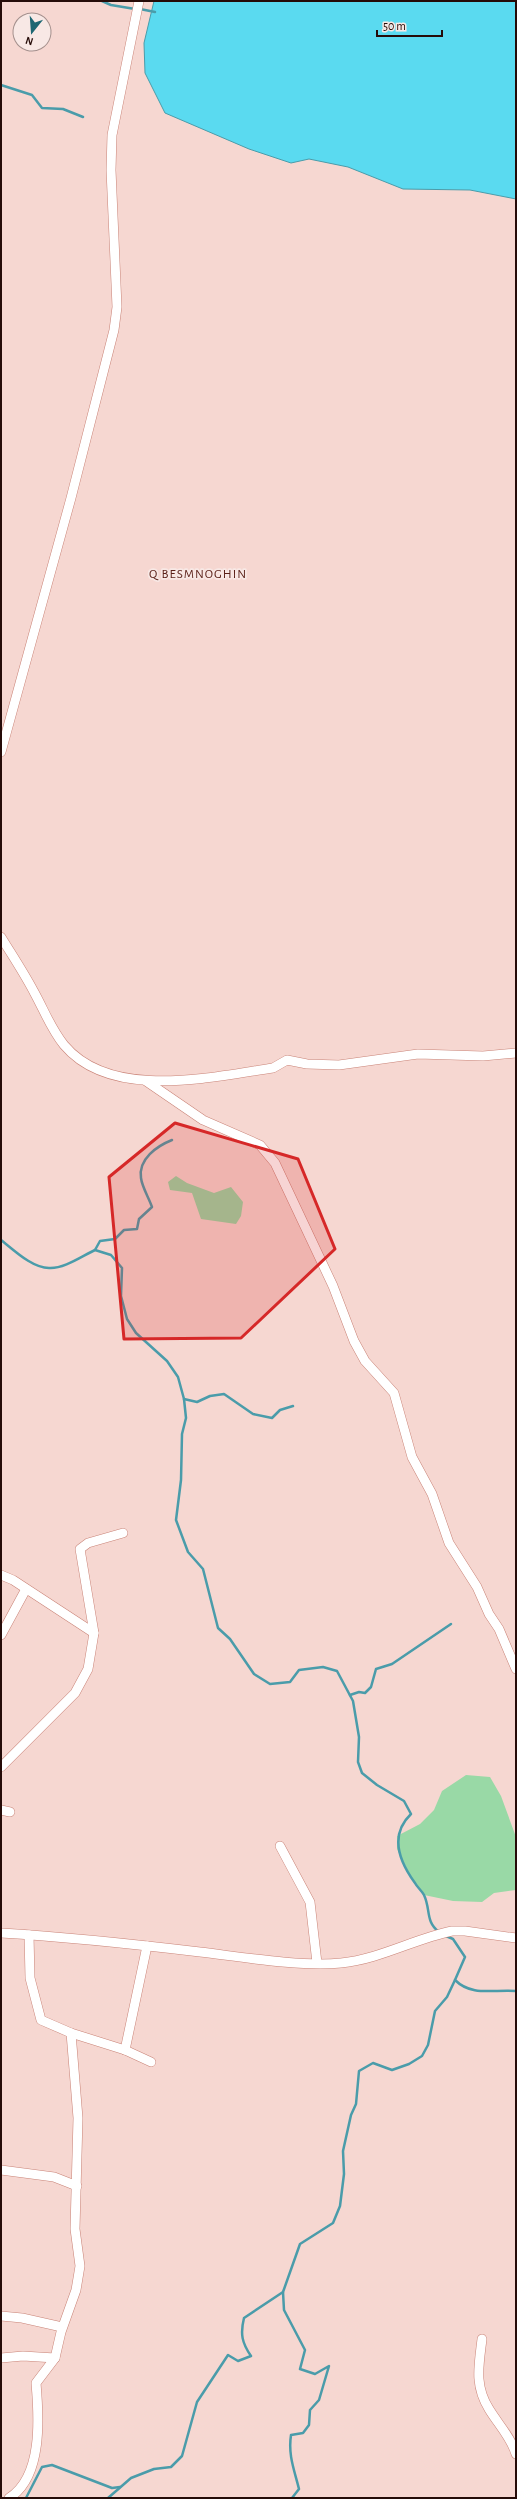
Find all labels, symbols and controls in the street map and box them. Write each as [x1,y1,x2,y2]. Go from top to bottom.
north arrow [12,12,52,52]
scale bar [377,12,442,38]
text: 50 m [383,20,406,32]
text: N [24,35,34,47]
district label: Q BESMNOGHIN [149,568,247,581]

